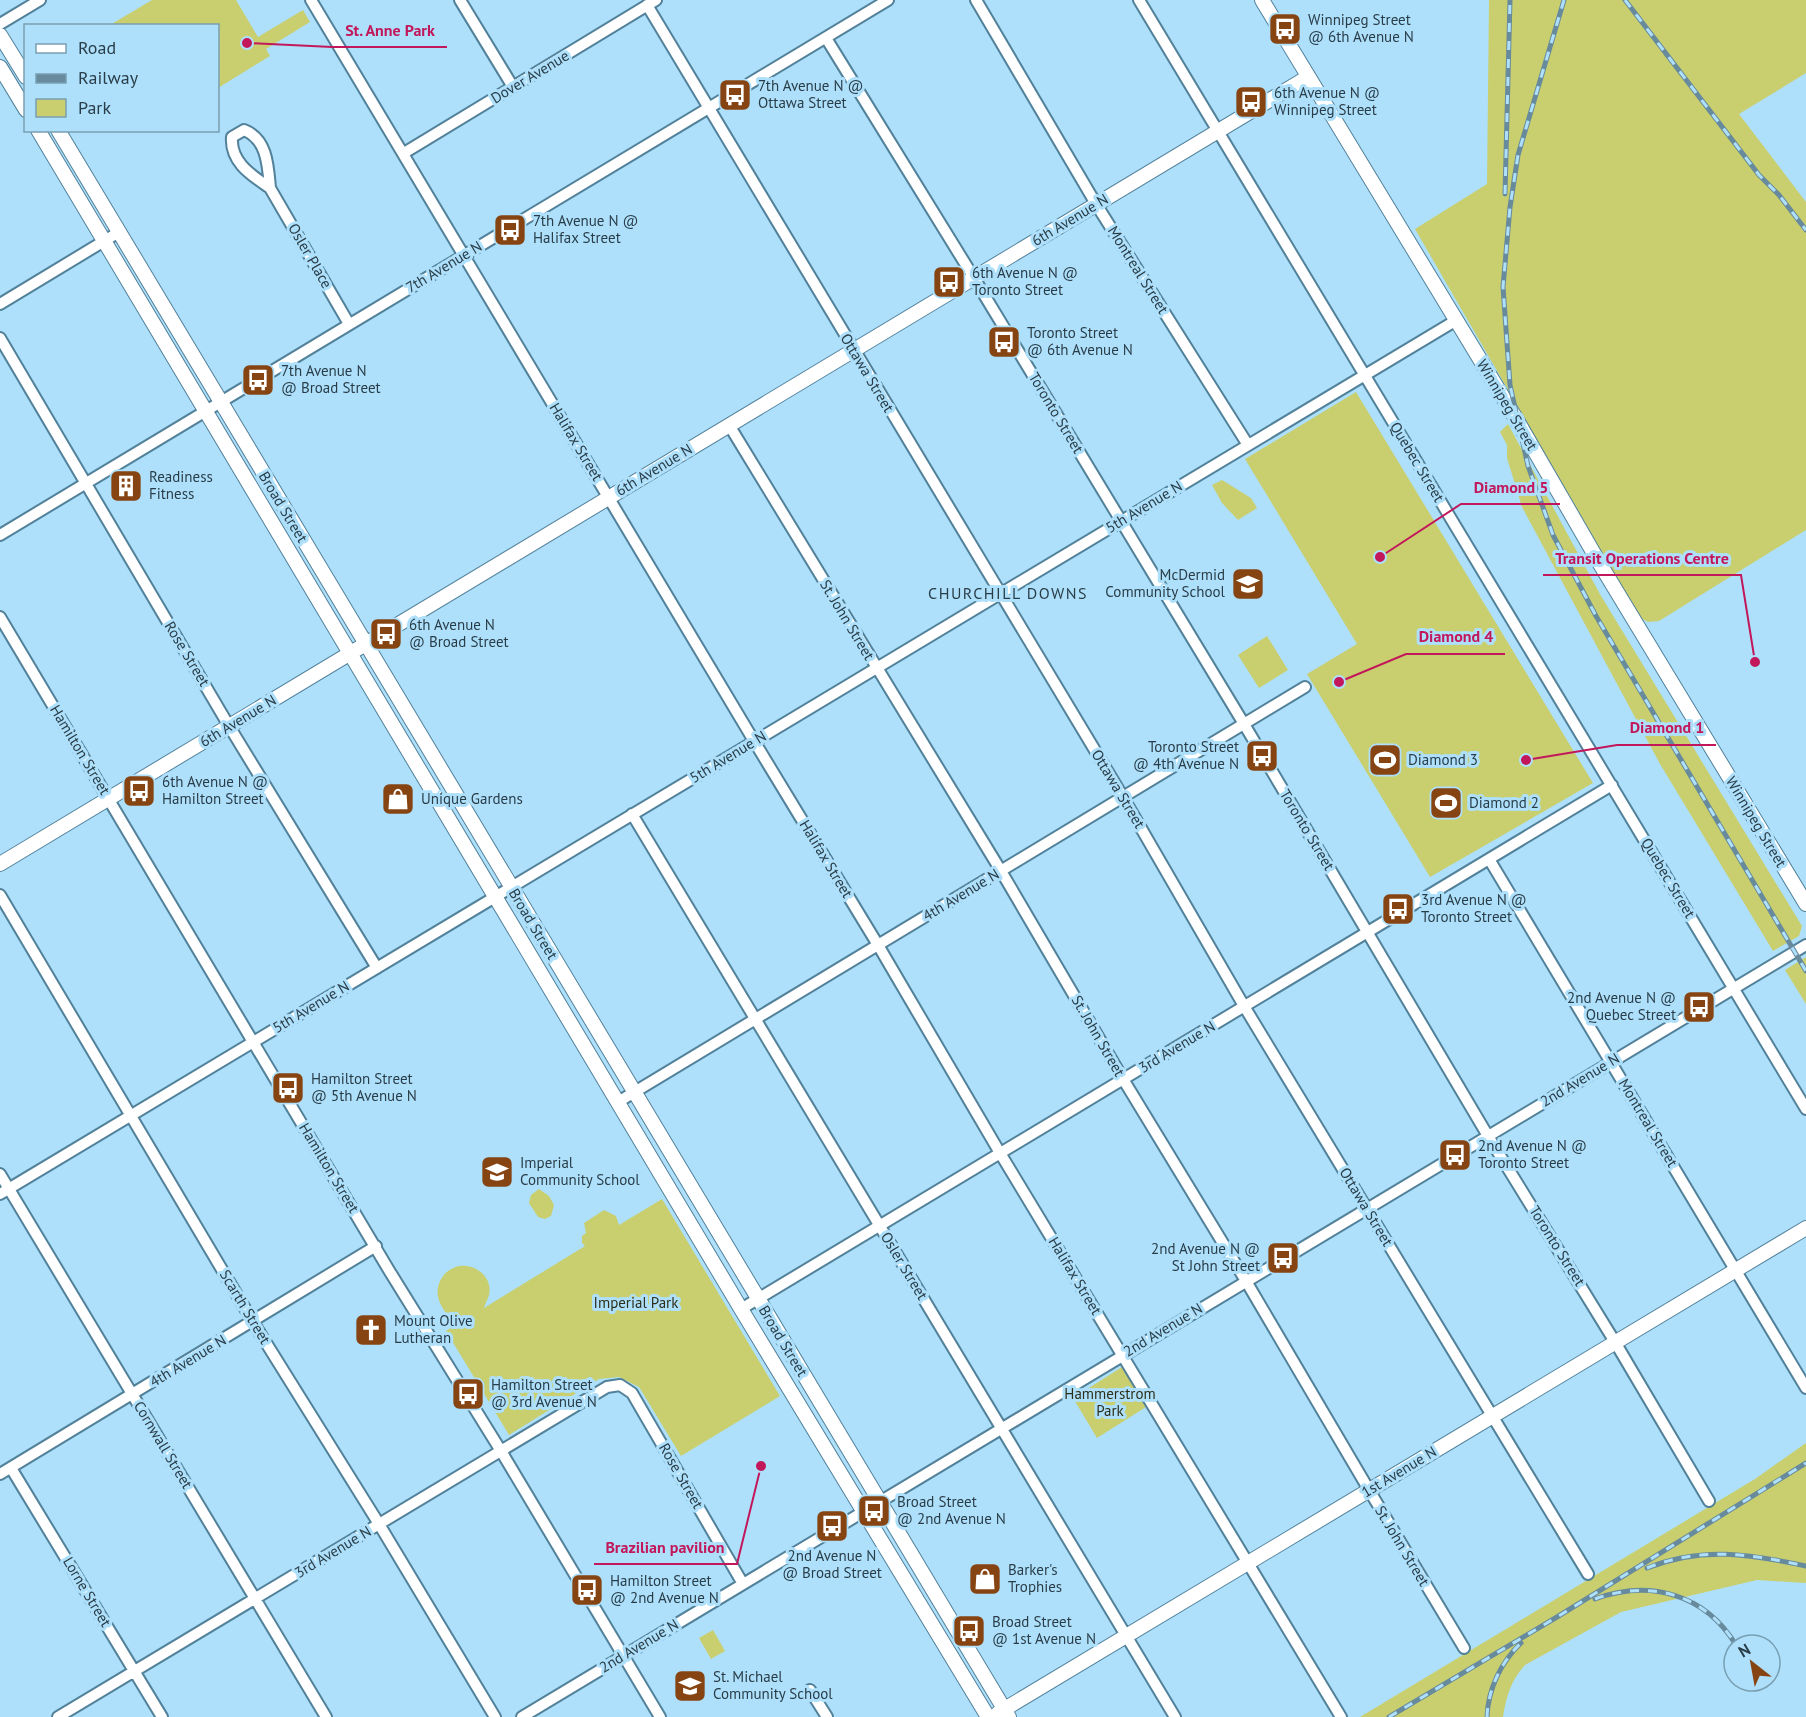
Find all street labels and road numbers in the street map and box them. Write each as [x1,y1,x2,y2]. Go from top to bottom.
street label: Dover Avenue [487,46,572,107]
street label: 6th Avenue N [1028,189,1111,250]
street label: Osler Place [284,220,337,292]
street label: Montreal Street [1104,222,1173,317]
street label: 7th Avenue N [402,236,485,297]
street label: Ottawa Street [836,330,898,416]
street label: Winnipeg Street [1473,356,1542,454]
street label: Toronto Street [1025,369,1088,457]
street label: Halifax Street [546,399,607,484]
street label: Quebec Street [1386,418,1449,505]
street label: 6th Avenue N [612,439,695,500]
street label: Broad Street [255,468,312,546]
street label: 5th Avenue N [1102,476,1185,537]
street label: St. John Street [816,576,879,663]
street label: Rose Street [161,618,214,690]
street label: 6th Avenue N [196,690,279,751]
street label: Hamilton Street [46,701,115,798]
street label: 5th Avenue N [686,726,769,787]
street label: Ottawa Street [1087,746,1149,832]
street label: Winnipeg Street [1722,773,1791,871]
street label: Toronto Street [1276,786,1339,874]
street label: Halifax Street [796,816,857,901]
street label: Quebec Street [1637,834,1700,921]
street label: 4th Avenue N [919,864,1002,925]
street label: Broad Street [505,885,562,963]
street label: 5th Avenue N [269,976,352,1037]
street label: St. John Street [1068,992,1129,1080]
street label: 3rd Avenue N [1135,1016,1218,1077]
street label: 2nd Avenue N [1537,1049,1623,1111]
street label: Montreal Street [1615,1075,1682,1171]
street label: Hamilton Street [295,1119,364,1216]
street label: Ottawa Street [1335,1164,1397,1250]
street label: Toronto Street [1525,1202,1590,1289]
street label: Osler Street [877,1228,932,1303]
street label: Halifax Street [1045,1233,1106,1318]
street label: Scarth Street [216,1266,275,1347]
street label: 2nd Avenue N [1120,1299,1206,1361]
street label: Broad Street [755,1302,812,1380]
street label: 4th Avenue N [146,1330,229,1391]
street label: Cornwall Street [130,1397,197,1492]
street label: Rose Street [655,1440,708,1512]
street label: 1st Avenue N [1358,1442,1440,1501]
street label: St. John Street [1371,1502,1434,1589]
street label: 3rd Avenue N [291,1521,374,1582]
street label: Lorne Street [59,1553,116,1630]
street label: 2nd Avenue N [596,1615,682,1677]

